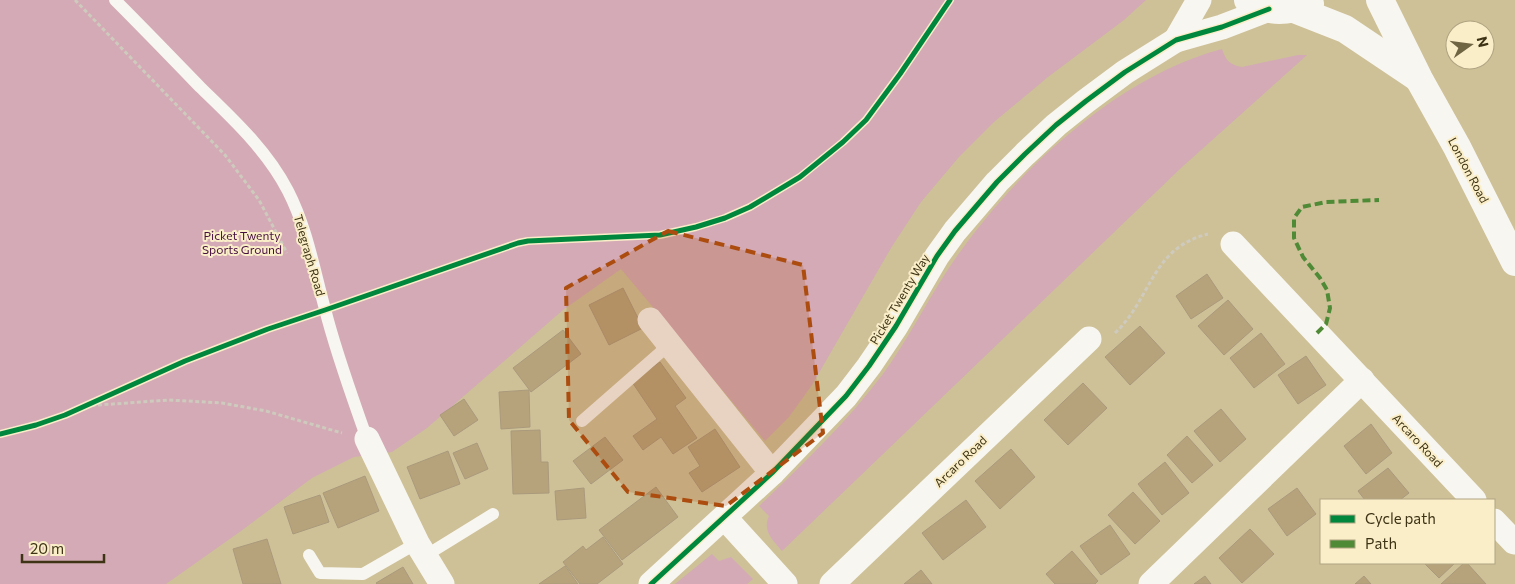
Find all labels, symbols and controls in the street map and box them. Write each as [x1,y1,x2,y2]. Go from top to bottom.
north arrow [1445,20,1495,70]
text: N [1474,35,1493,49]
street label: London Road [1446,135,1492,205]
street label: Telegraph Road [292,213,328,297]
park label: Picket Twenty Sports Ground [202,228,282,256]
street label: Picket Twenty Way [866,251,932,347]
street label: Arcaro Road [1390,411,1446,469]
street label: Arcaro Road [931,433,989,489]
legend [1320,499,1495,564]
text: Cycle path [1365,509,1436,527]
scale bar [22,532,105,564]
text: Path [1365,534,1397,552]
text: 20 m [30,539,64,557]

